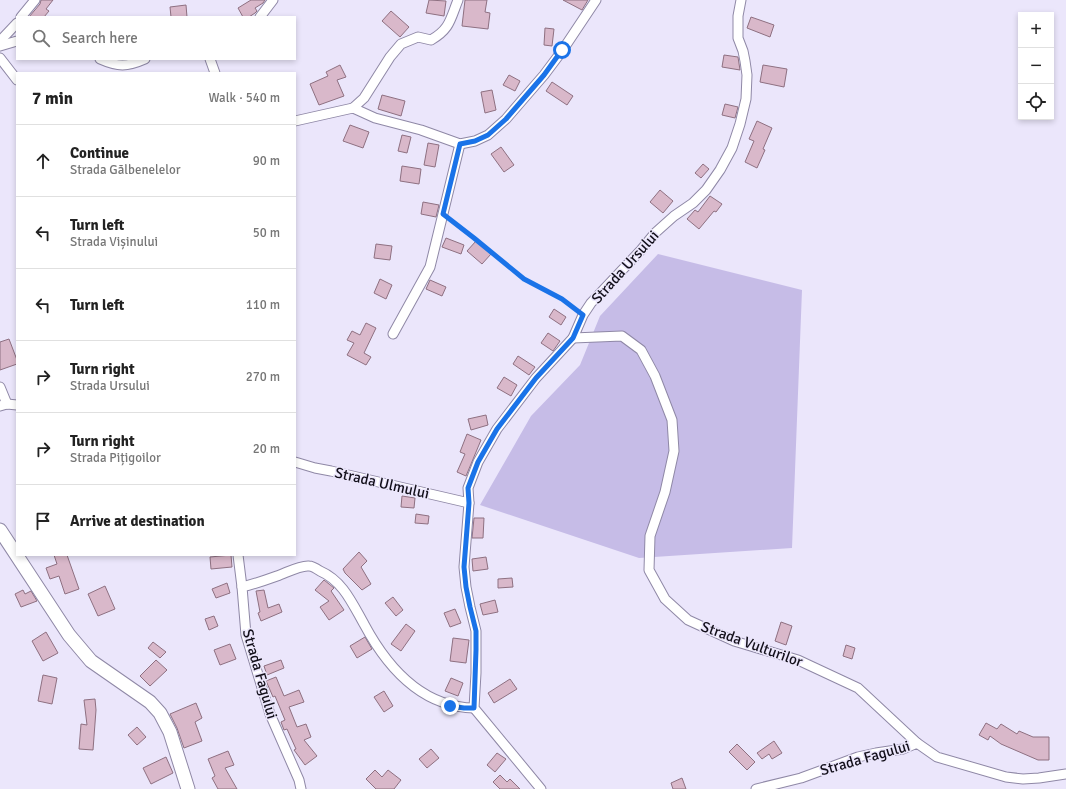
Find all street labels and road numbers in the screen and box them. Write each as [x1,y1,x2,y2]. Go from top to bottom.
street label: Strada Ursului [587,227,663,307]
street label: Strada Ulmului [333,463,431,503]
street label: Strada Vulturilor [699,617,806,671]
street label: Strada Fagului [239,627,281,721]
street label: Strada Fagului [818,737,912,779]

